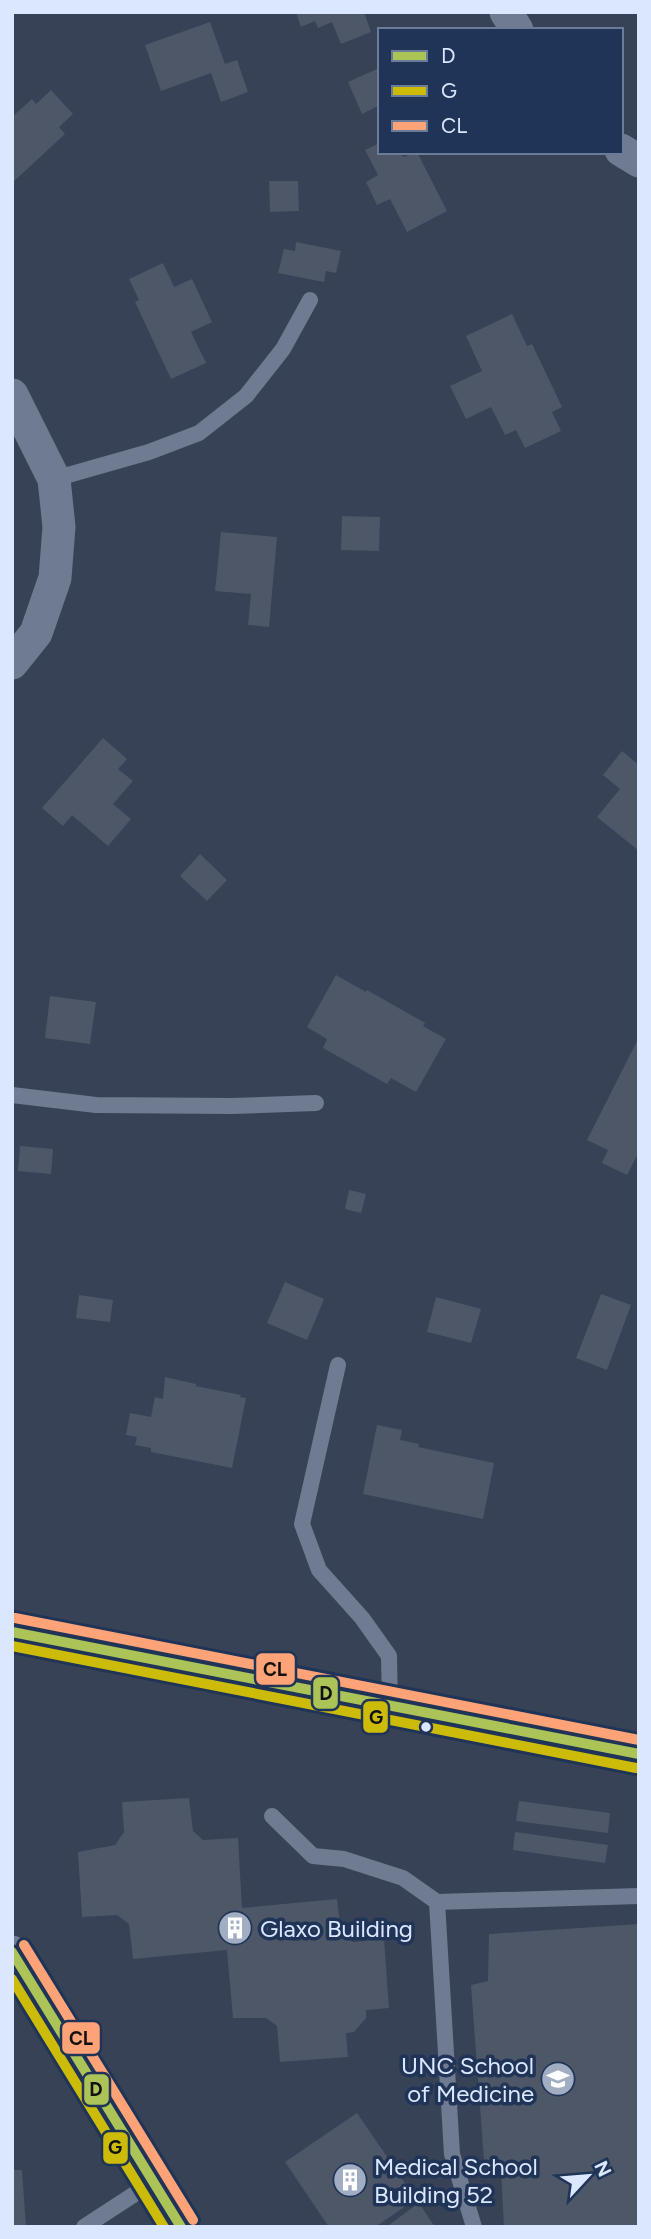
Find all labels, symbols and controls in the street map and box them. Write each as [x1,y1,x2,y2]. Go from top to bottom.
legend [378,28,623,154]
text: D [441,43,455,68]
text: G [441,78,457,103]
text: CL [441,113,467,138]
line badge: CL [255,1652,296,1686]
text: CL [263,1658,287,1681]
line badge: D [312,1676,339,1710]
text: D [319,1682,333,1705]
line badge: G [362,1700,389,1734]
text: G [369,1706,383,1729]
unlabelled marker [419,1720,433,1734]
building icon: Glaxo Building [216,1909,254,1947]
place label: Glaxo Building [260,1914,413,1943]
line badge: CL [61,2021,101,2055]
text: CL [69,2027,93,2050]
place label: UNC School of Medicine [401,2051,534,2108]
school or university icon: UNC School of Medicine [539,2060,577,2098]
line badge: D [83,2073,110,2106]
text: D [89,2078,103,2101]
line badge: G [102,2131,129,2165]
text: G [108,2136,122,2159]
north arrow [553,2141,623,2211]
place label: Medical School Building 52 [374,2152,538,2209]
text: N [589,2157,616,2180]
building icon: Medical School Building 52 [331,2161,369,2199]

